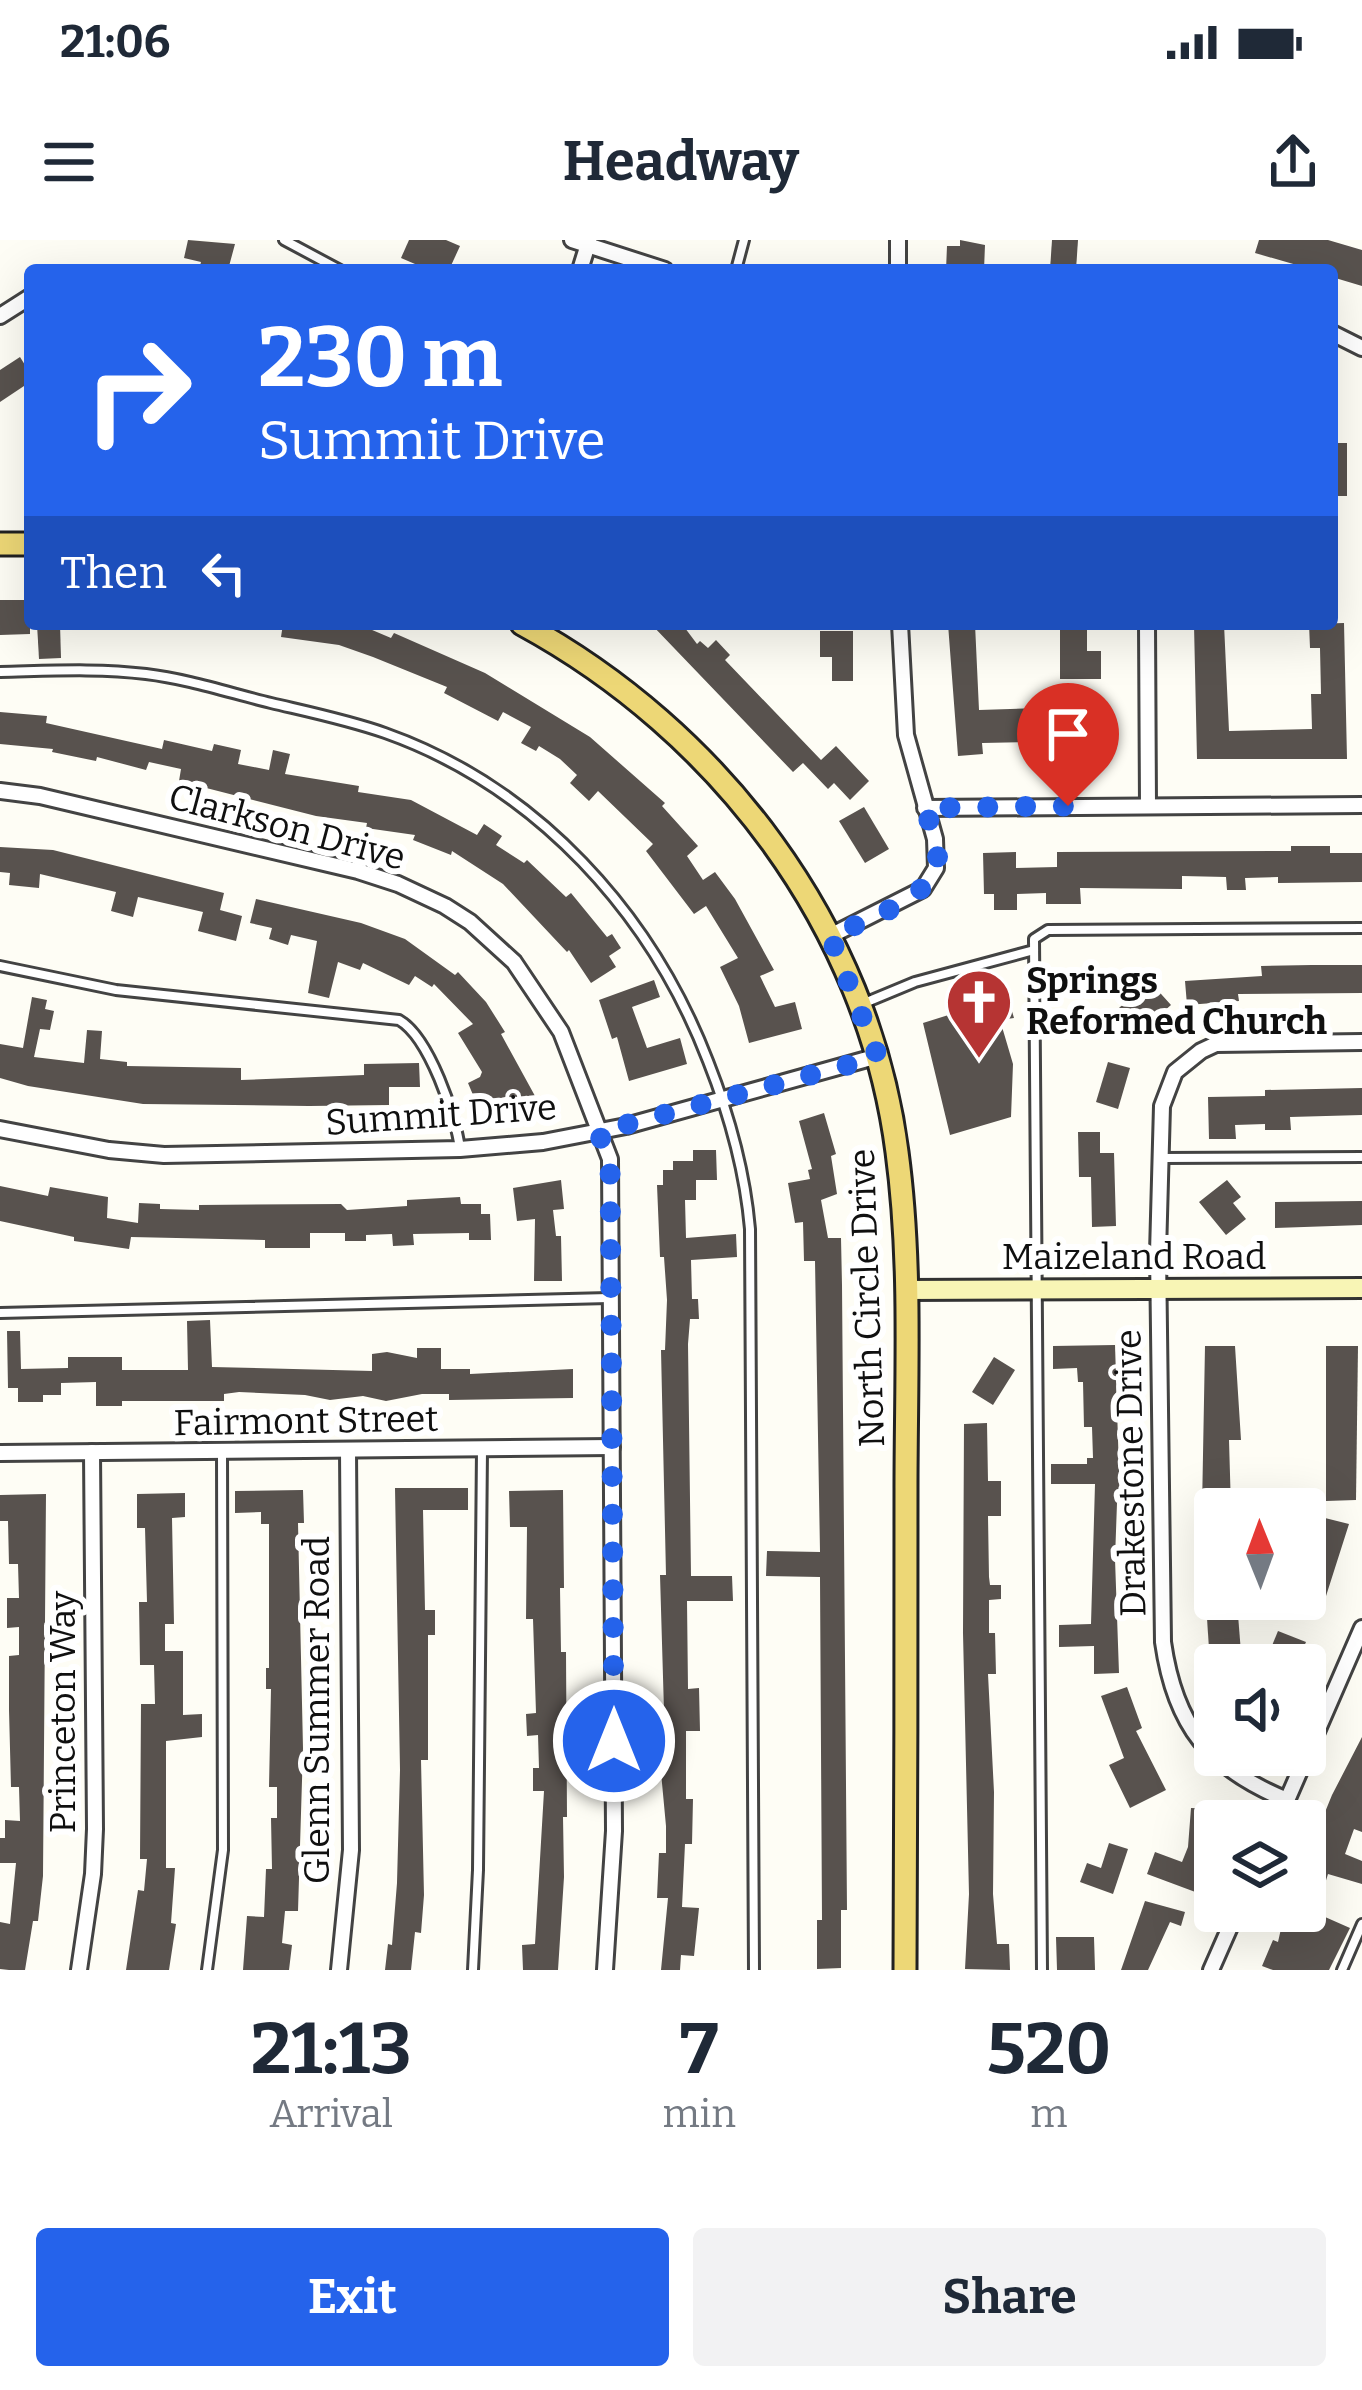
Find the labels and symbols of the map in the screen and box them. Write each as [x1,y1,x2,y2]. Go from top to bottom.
pin [1017,683,1119,806]
street label: Clarkson Drive [164,774,410,880]
place label: Springs Reformed Church [1026,959,1327,1044]
church icon: Springs Reformed Church [944,967,1014,1061]
street label: Summit Drive [324,1085,558,1145]
street label: North Circle Drive [840,1148,894,1448]
street label: Maizeland Road [1002,1235,1266,1279]
street label: Drakestone Drive [1106,1329,1156,1617]
street label: Fairmont Street [173,1397,439,1445]
north arrow [1194,1488,1326,1620]
street label: Glenn Summer Road [295,1536,339,1884]
street label: Princeton Way [41,1590,85,1833]
position arrow [551,1678,677,1804]

